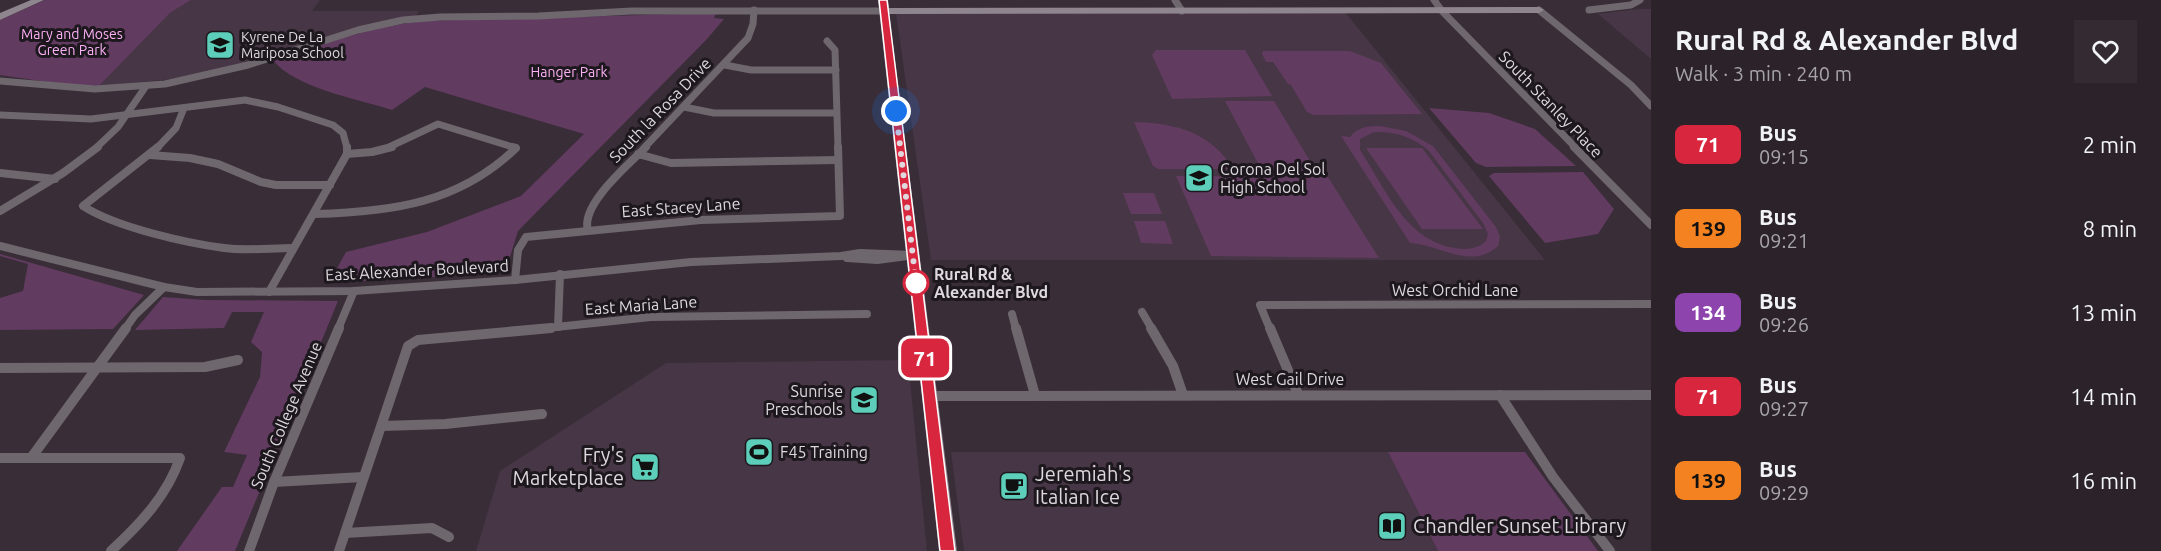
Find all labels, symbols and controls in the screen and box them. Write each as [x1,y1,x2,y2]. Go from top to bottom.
button: heart [2074,20,2137,83]
text: Rural Rd & Alexander Blvd [1675,24,2018,55]
park label: Mary and Moses Green Park [21,26,123,58]
school or university icon: Kyrene De La Mariposa School [204,29,236,61]
place label: Kyrene De La Mariposa School [241,29,344,61]
street label: South Stanley Place [1496,47,1606,161]
street label: South la Rosa Drive [606,54,714,166]
text: Walk · 3 min · 240 m [1675,62,1852,85]
park label: Hanger Park [530,64,608,80]
your location [881,96,911,126]
text: Bus [1759,120,1797,145]
text: 71 [1696,132,1720,156]
text: 2 min [2083,132,2137,157]
text: 09:15 [1759,145,1809,168]
place label: Corona Del Sol High School [1220,160,1326,196]
school or university icon: Corona Del Sol High School [1183,162,1215,194]
street label: East Stacey Lane [621,194,741,220]
text: Bus [1759,204,1797,229]
text: 139 [1690,216,1726,240]
text: 8 min [2083,216,2137,241]
text: 09:21 [1759,229,1809,252]
street label: East Alexander Boulevard [325,256,509,284]
place label: Rural Rd & Alexander Blvd [934,265,1048,301]
marker: Rural Rd & Alexander Blvd [903,270,929,296]
street label: West Orchid Lane [1392,281,1518,299]
text: Bus [1759,288,1797,313]
street label: East Maria Lane [584,292,698,318]
text: 134 [1690,300,1726,324]
text: 13 min [2070,300,2137,325]
text: 09:26 [1759,313,1809,336]
line badge: 71 [898,338,952,378]
street label: South College Avenue [247,339,325,491]
text: 71 [913,346,937,370]
street label: West Gail Drive [1236,370,1344,388]
text: Bus [1759,372,1797,397]
place label: Sunrise Preschools [765,382,843,418]
school or university icon: Sunrise Preschools [848,384,880,416]
text: 71 [1696,384,1720,408]
text: 14 min [2070,384,2137,409]
text: 09:27 [1759,397,1809,420]
sports icon: F45 Training [743,436,775,468]
place label: Fry's Marketplace [513,443,624,489]
place label: F45 Training [780,443,868,461]
supermarket icon: Fry's Marketplace [629,451,661,483]
text: Bus [1759,456,1797,481]
place label: Jeremiah's Italian Ice [1035,462,1131,508]
text: 139 [1690,468,1726,492]
text: 16 min [2070,468,2137,493]
cafe icon: Jeremiah's Italian Ice [998,470,1030,502]
text: 09:29 [1759,481,1809,504]
library icon: Chandler Sunset Library [1376,510,1408,542]
place label: Chandler Sunset Library [1413,514,1627,537]

